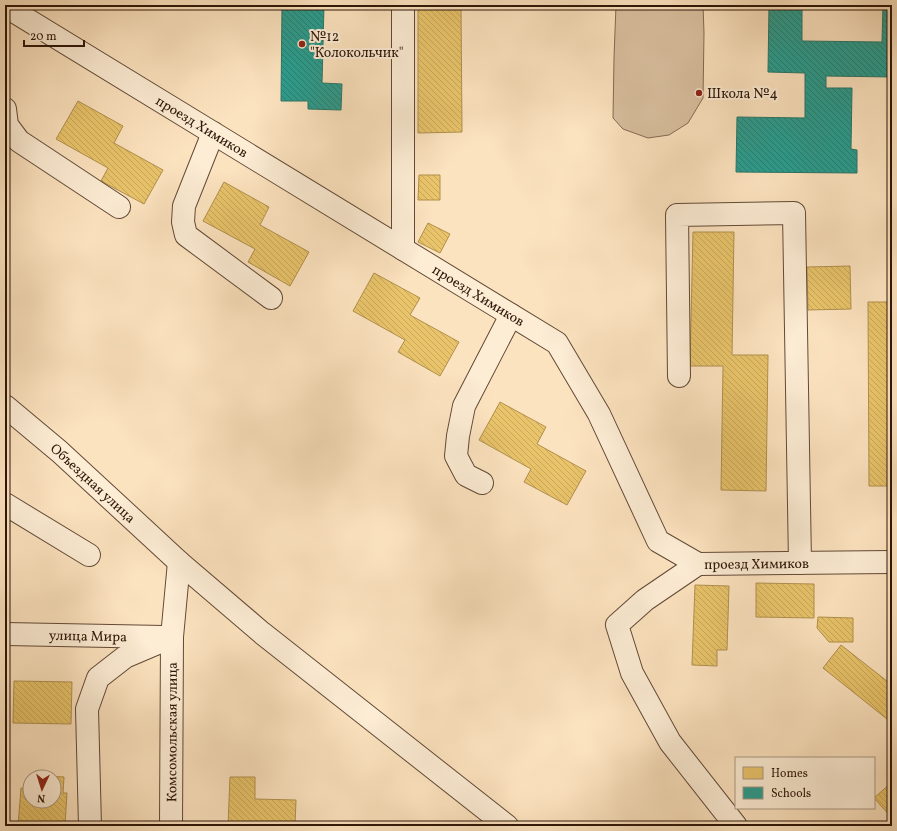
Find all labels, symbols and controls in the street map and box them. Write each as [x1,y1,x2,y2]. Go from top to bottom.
scale bar [24,22,84,48]
place label: №12 "Колокольчик" [310,28,403,63]
text: 20 m [30,29,57,45]
marker: №12 "Колокольчик" [297,39,307,49]
place label: Школа №4 [707,85,778,104]
marker: Школа №4 [694,88,704,98]
street label: проезд Химиков [152,92,251,163]
street label: проезд Химиков [428,261,528,332]
street label: Объездная улица [46,440,139,528]
street label: проезд Химиков [704,555,809,575]
street label: улица Мира [49,627,127,647]
street label: Комсомольская улица [163,662,183,802]
legend [735,757,875,809]
text: Homes [771,766,808,782]
north arrow [22,769,62,809]
text: Schools [771,786,811,802]
text: N [37,790,46,805]

